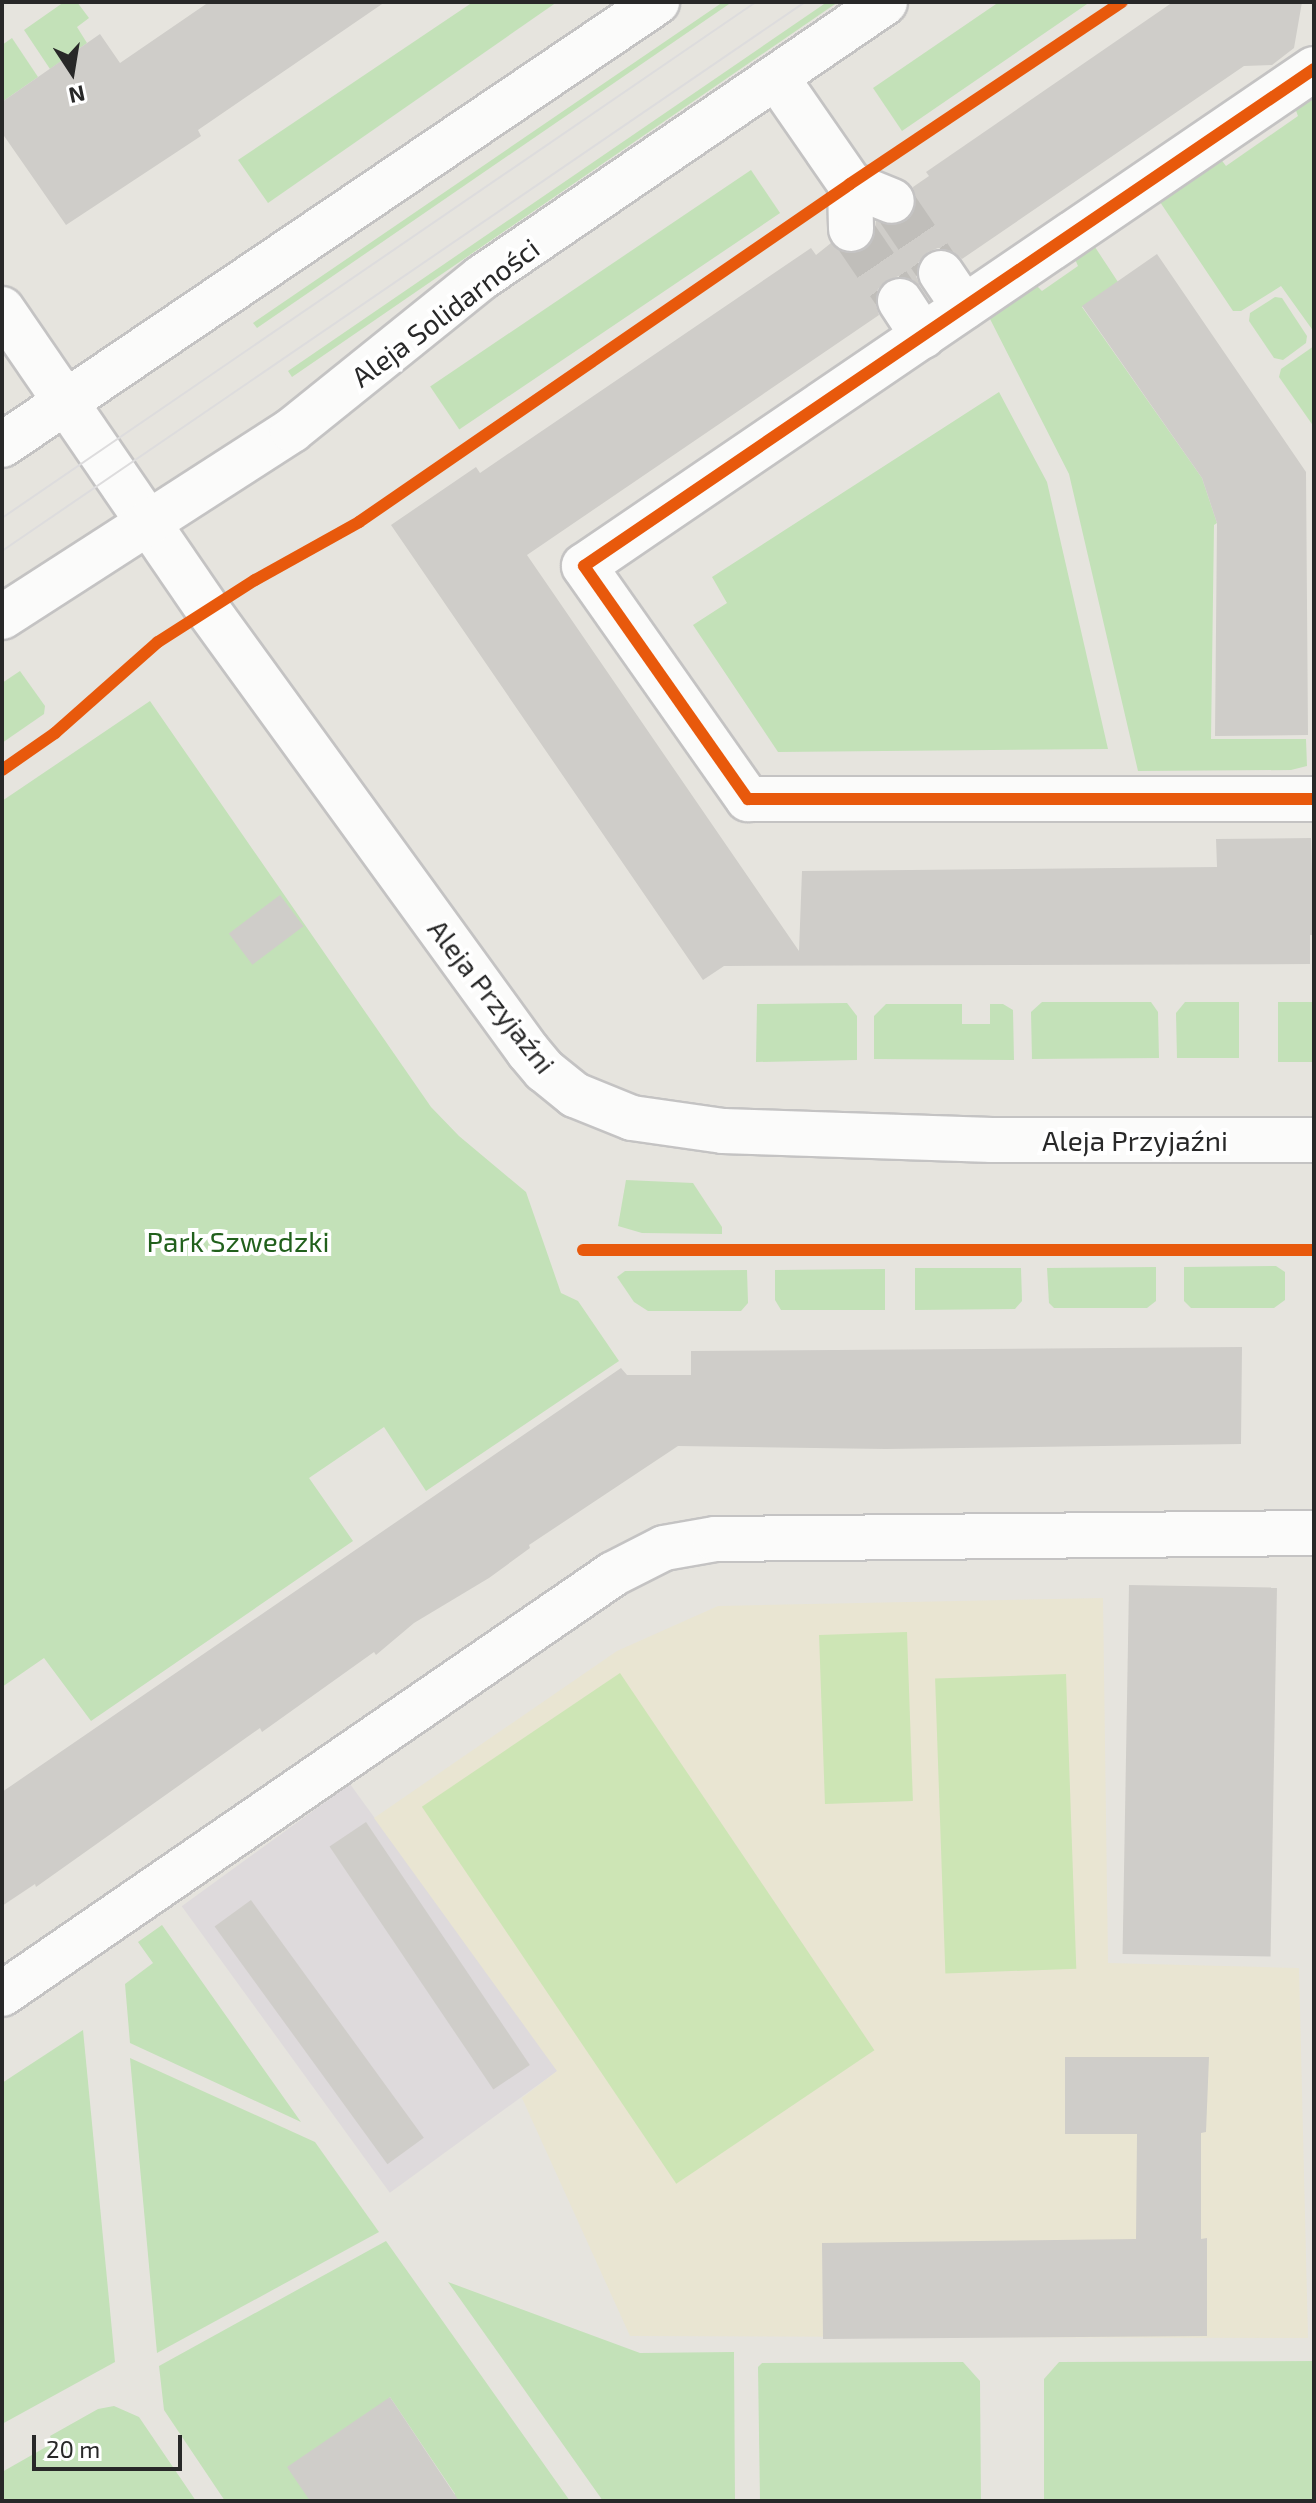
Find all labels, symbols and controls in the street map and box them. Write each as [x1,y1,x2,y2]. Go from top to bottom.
north arrow [32,32,112,112]
text: N [67,81,87,110]
street label: Aleja Solidarności [345,231,545,393]
street label: Aleja Przyjaźni [421,912,563,1080]
street label: Aleja Przyjaźni [1042,1123,1228,1157]
park label: Park Szwedzki [146,1224,330,1258]
scale bar [36,2419,186,2469]
text: 20 m [46,2434,100,2463]

